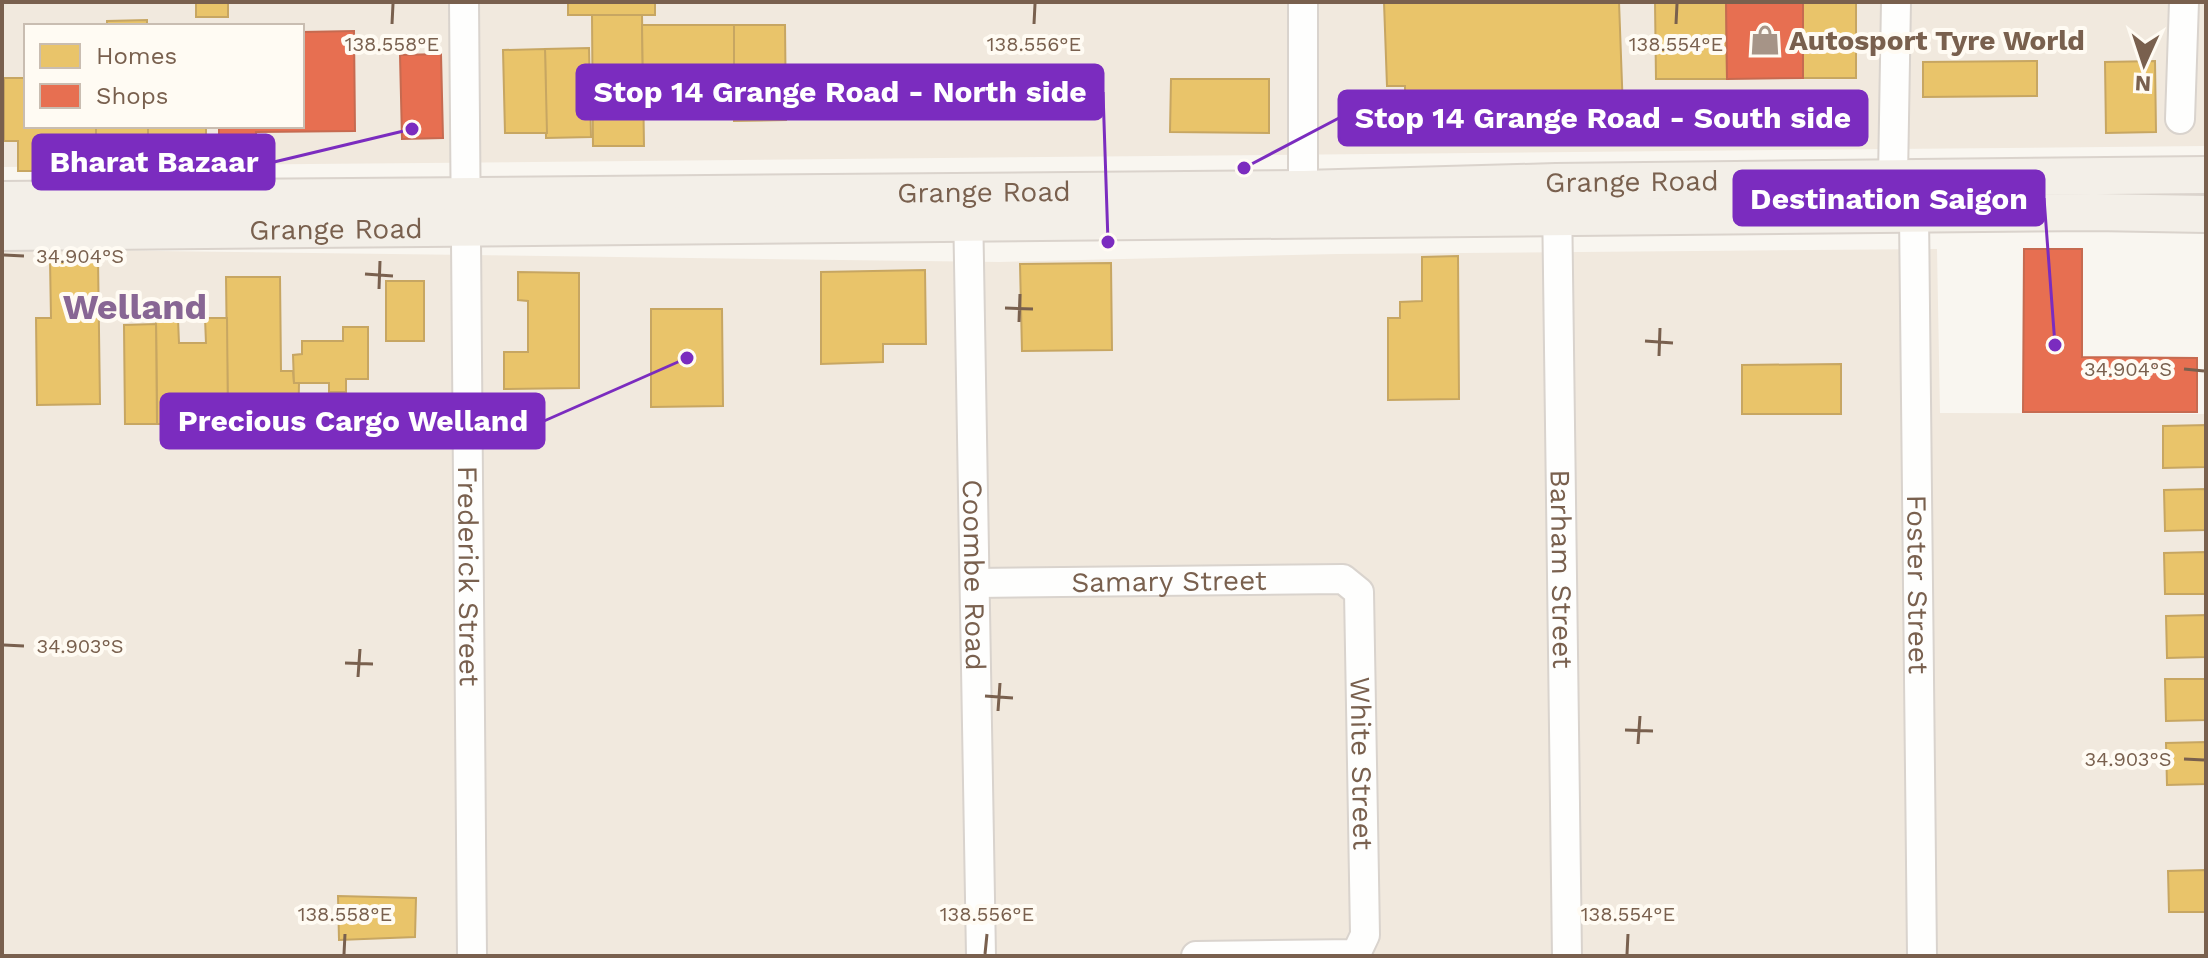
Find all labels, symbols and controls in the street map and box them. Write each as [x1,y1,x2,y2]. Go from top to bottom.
shop icon: Autosport Tyre World [1748,23,1782,57]
legend [24,24,304,128]
place label: Autosport Tyre World [1789,24,2085,57]
north arrow [2104,24,2184,104]
text: 138.558°E [345,32,439,56]
text: 138.556°E [987,32,1081,56]
text: 138.554°E [1629,32,1723,56]
text: Homes [96,42,177,70]
callout: Stop 14 Grange Road - North side [577,65,1103,119]
text: N [2134,71,2152,96]
text: Stop 14 Grange Road - North side [593,74,1087,109]
text: Shops [96,82,168,110]
callout: Stop 14 Grange Road - South side [1339,91,1867,145]
text: Stop 14 Grange Road - South side [1355,100,1851,135]
callout: Bharat Bazaar [33,135,274,189]
text: Bharat Bazaar [49,144,259,179]
street label: Grange Road [1545,164,1719,199]
callout: Destination Saigon [1734,171,2044,225]
street label: Grange Road [897,174,1071,209]
text: Destination Saigon [1750,181,2028,216]
street label: Grange Road [249,211,423,246]
text: 34.904°S [36,244,124,268]
district label: Welland [63,286,207,328]
text: 34.904°S [2084,357,2172,381]
callout: Precious Cargo Welland [161,394,544,448]
text: Precious Cargo Welland [178,403,528,438]
street label: Frederick Street [451,466,486,687]
street label: Barham Street [1544,469,1580,669]
street label: Coombe Road [956,479,993,671]
street label: Foster Street [1901,494,1935,675]
street label: Samary Street [1071,563,1267,598]
text: 34.903°S [36,634,124,658]
street label: White Street [1344,676,1380,851]
text: 34.903°S [2084,747,2172,771]
text: 138.558°E [298,902,392,926]
text: 138.556°E [940,902,1034,926]
text: 138.554°E [1581,902,1675,926]

